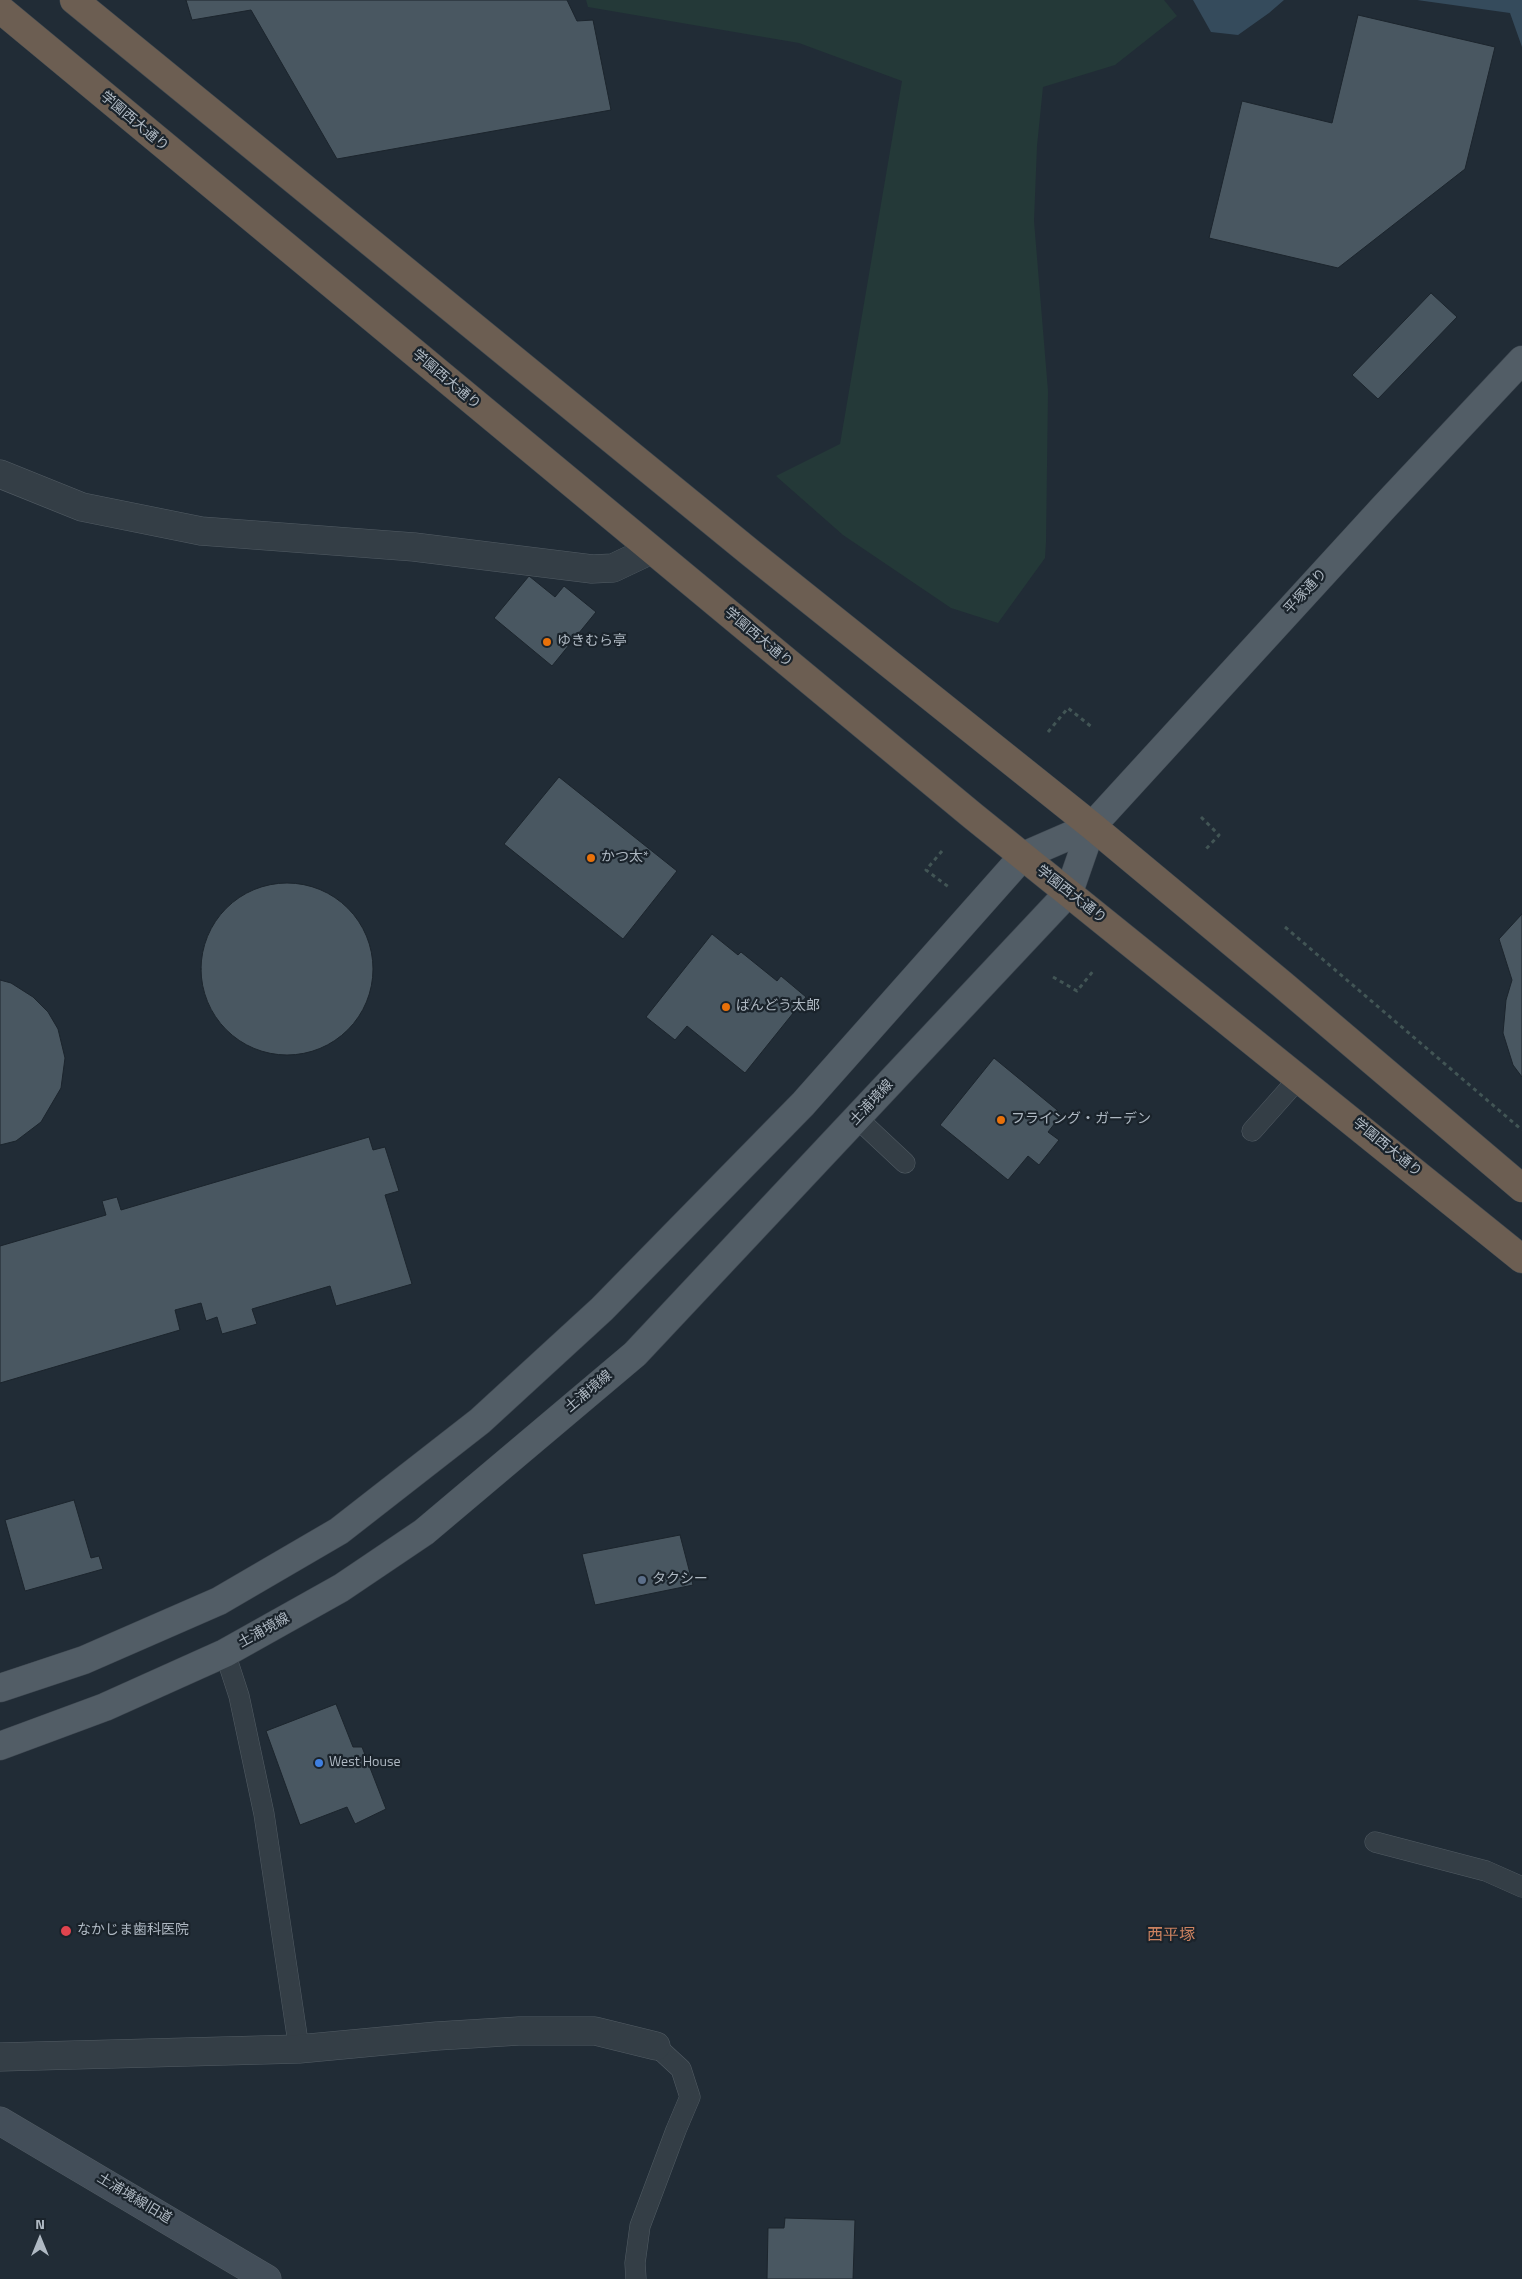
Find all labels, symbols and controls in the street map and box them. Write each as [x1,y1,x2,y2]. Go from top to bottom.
street label: 学園西大通り [96,89,172,155]
street label: 学園西大通り [408,347,484,413]
street label: 平塚通り [1281,566,1331,618]
street label: 学園西大通り [720,605,796,671]
place label: ゆきむら亭 [557,634,627,650]
marker: ゆきむら亭 [541,636,553,648]
place label: かつ太* [601,850,649,866]
marker: かつ太* [585,852,597,864]
street label: 学園西大通り [1033,863,1109,927]
place label: ばんどう太郎 [736,999,820,1015]
marker: ばんどう太郎 [720,1001,732,1013]
street label: 土浦境線 [847,1077,897,1129]
place label: フライング・ガーデン [1011,1112,1151,1128]
marker: フライング・ガーデン [995,1114,1007,1126]
street label: 学園西大通り [1349,1115,1425,1181]
street label: 土浦境線 [562,1368,616,1416]
place label: タクシー [652,1572,708,1588]
marker: タクシー [636,1574,648,1586]
street label: 土浦境線 [235,1610,293,1652]
place label: West House [329,1755,400,1771]
marker: West House [313,1757,325,1769]
place label: なかじま歯科医院 [77,1923,189,1939]
marker: なかじま歯科医院 [59,1924,73,1938]
district label: 西平塚 [1147,1926,1195,1946]
street label: 土浦境線旧道 [94,2170,174,2228]
text: N [35,2213,45,2234]
north arrow [15,2214,65,2264]

